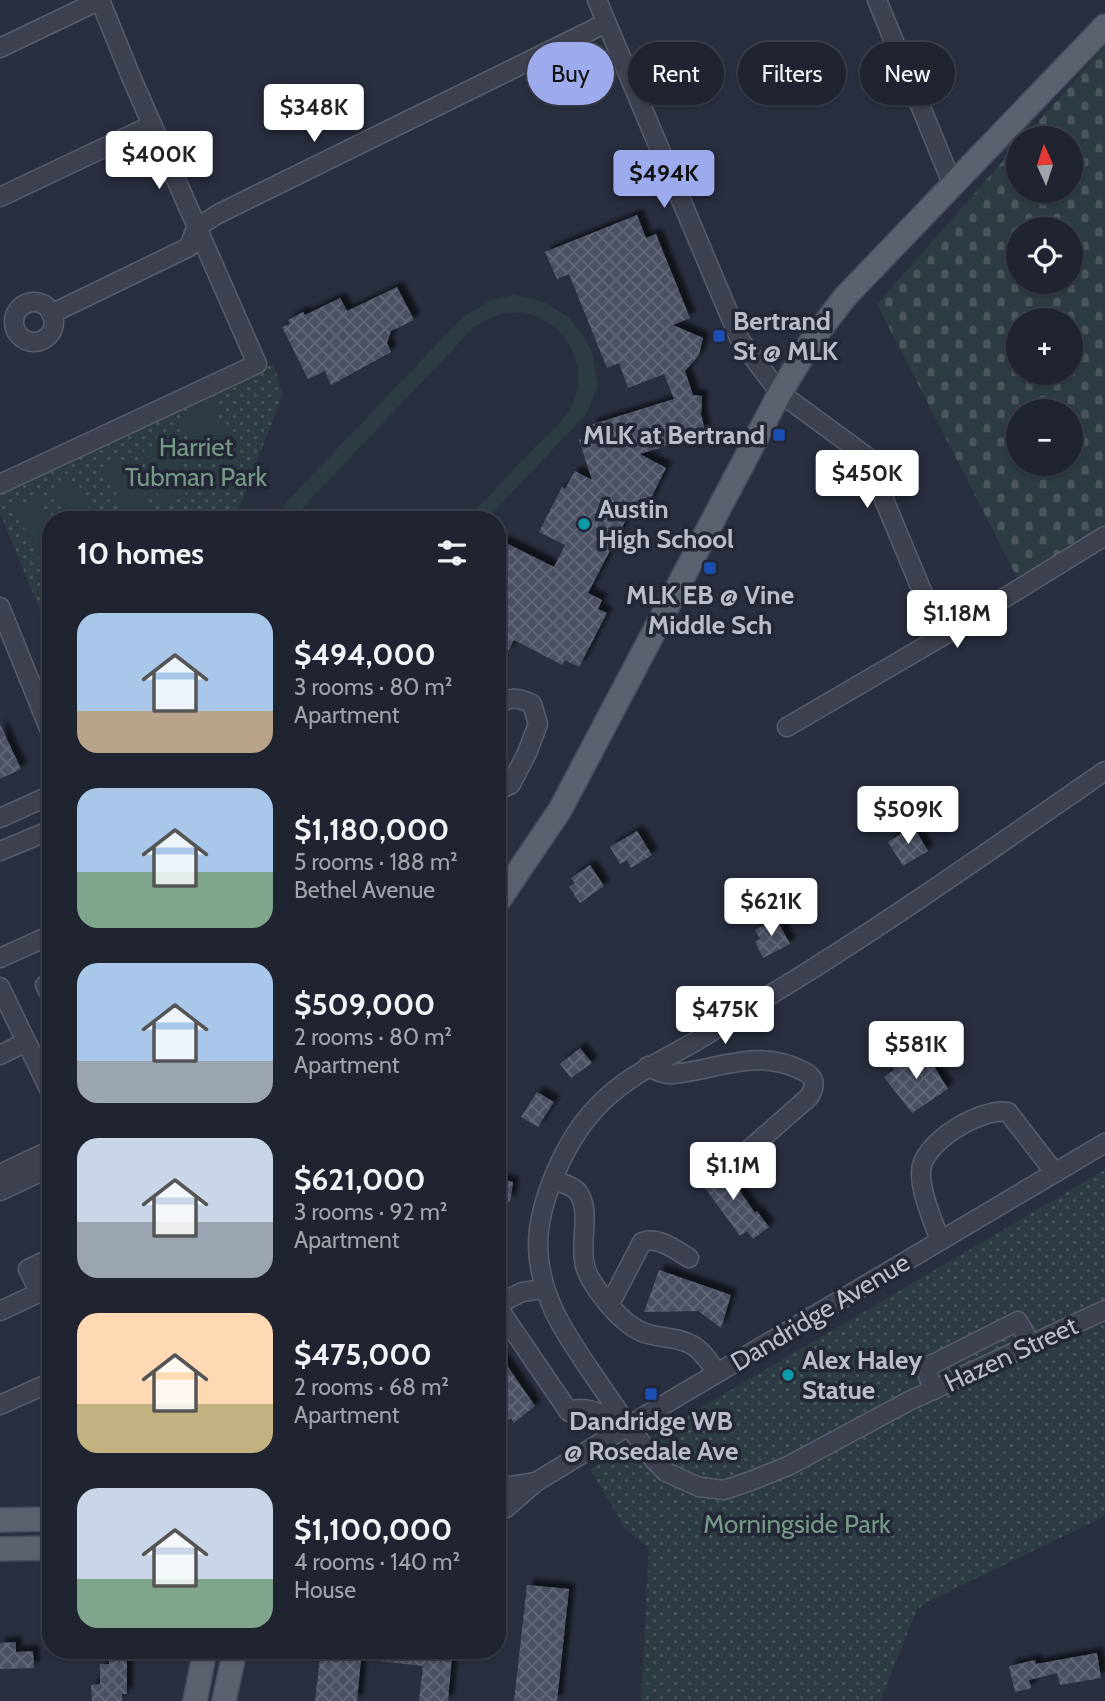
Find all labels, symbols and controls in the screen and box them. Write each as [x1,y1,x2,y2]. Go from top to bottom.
chip: Buy [527,42,614,105]
chip: Rent [628,42,724,105]
chip: Filters [738,42,846,105]
chip: New [860,42,955,105]
pin: $348K [265,85,363,144]
text: $348K [280,93,348,121]
north arrow [1006,126,1083,203]
map controls [1006,126,1083,476]
pin: $400K [110,132,208,191]
text: $400K [122,140,196,168]
pin: $494K [615,150,713,210]
text: $494K [629,159,699,187]
button: locate [1006,217,1083,294]
place label: Bertrand St @ MLK [733,305,839,367]
button: + [1006,308,1083,385]
marker: Bertrand St @ MLK [711,328,727,344]
button: − [1006,399,1083,476]
place label: MLK at Bertrand [583,419,765,451]
marker: MLK at Bertrand [771,427,787,443]
park label: Harriet Tubman Park [125,431,267,493]
pin: $450K [818,450,916,510]
text: $450K [832,459,902,487]
place label: Austin High School [598,493,734,555]
marker: Austin High School [576,516,592,532]
icon: filters [433,534,471,572]
text: 10 homes [77,535,204,572]
marker: MLK EB @ Vine Middle Sch [702,560,718,576]
place label: MLK EB @ Vine Middle Sch [626,579,794,641]
pin: $1.18M [900,590,1014,650]
text: $1.18M [923,599,991,627]
text: $494,000 [294,636,436,673]
icon: home [133,641,217,725]
text: 3 rooms · 80 m² [294,673,452,701]
text: Apartment [294,701,399,729]
pin: $509K [859,786,957,846]
text: $509K [873,795,943,823]
text: $1,180,000 [294,811,449,848]
icon: home [133,816,217,900]
text: 5 rooms · 188 m² [294,848,458,876]
text: Bethel Avenue [294,876,435,904]
pin: $621K [722,878,820,938]
text: $621K [740,887,802,915]
text: $509,000 [294,986,435,1023]
pin: $475K [676,986,774,1046]
icon: home [133,991,217,1075]
text: $475K [692,995,758,1023]
pin: $581K [867,1021,965,1081]
text: 2 rooms · 80 m² [294,1023,452,1051]
text: $581K [885,1030,947,1058]
text: Apartment [294,1051,399,1079]
pin: $1.1M [684,1142,782,1202]
text: $1.1M [706,1151,760,1179]
text: $621,000 [294,1161,425,1198]
icon: home [133,1166,217,1250]
text: 3 rooms · 92 m² [294,1198,448,1226]
text: Apartment [294,1226,399,1254]
street label: Dandridge Avenue [725,1246,915,1378]
street label: Hazen Street [939,1309,1083,1399]
text: $475,000 [294,1336,432,1373]
icon: home [133,1341,217,1425]
place label: Alex Haley Statue [802,1344,922,1406]
marker: Alex Haley Statue [780,1367,796,1383]
text: 2 rooms · 68 m² [294,1373,449,1401]
marker: Dandridge WB @ Rosedale Ave [643,1386,659,1402]
text: Apartment [294,1401,399,1429]
place label: Dandridge WB @ Rosedale Ave [564,1405,738,1467]
park label: Morningside Park [703,1508,891,1540]
text: $1,100,000 [294,1511,452,1548]
icon: home [133,1516,217,1600]
text: 4 rooms · 140 m² [294,1548,460,1576]
text: House [294,1576,356,1604]

